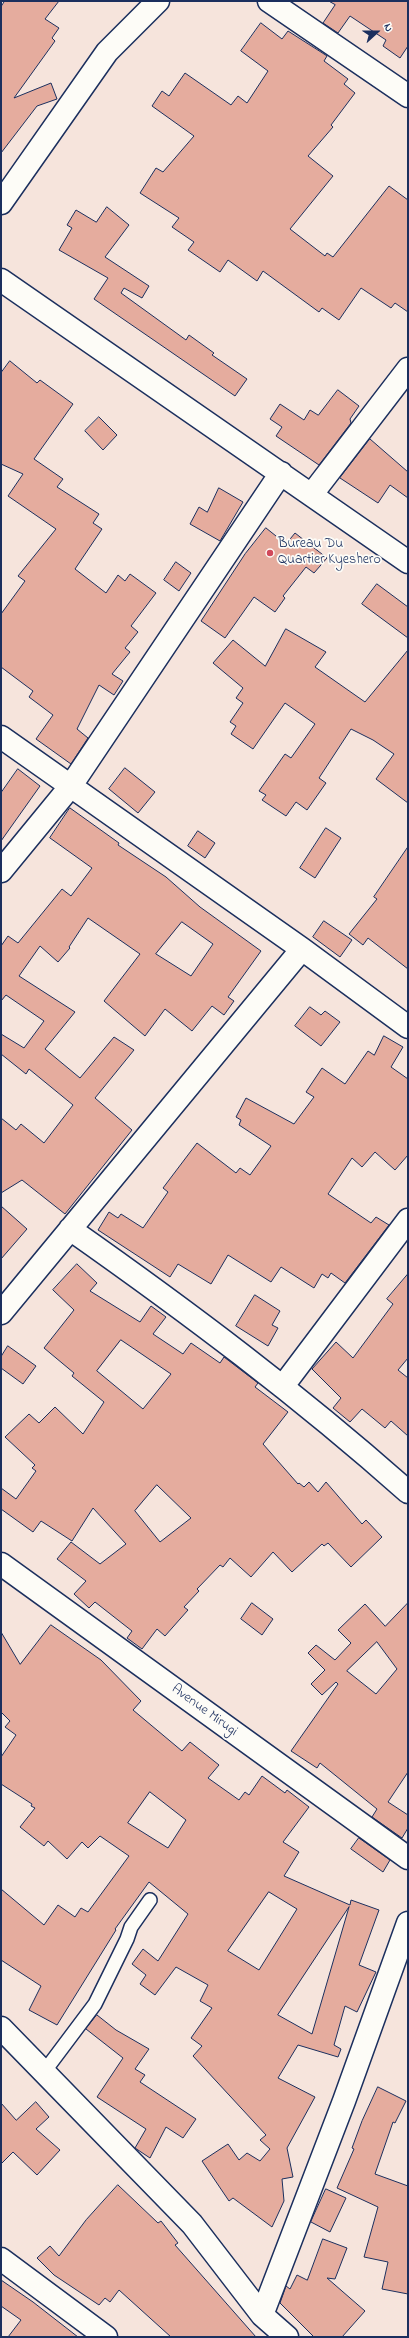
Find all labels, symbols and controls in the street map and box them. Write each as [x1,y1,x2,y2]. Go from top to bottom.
north arrow [357,12,397,52]
text: N [379,21,397,34]
place label: Bureau Du Quartier Kyeshero [278,537,381,570]
marker: Bureau Du Quartier Kyeshero [265,548,275,558]
street label: Avenue Mirugi [168,1681,240,1741]

